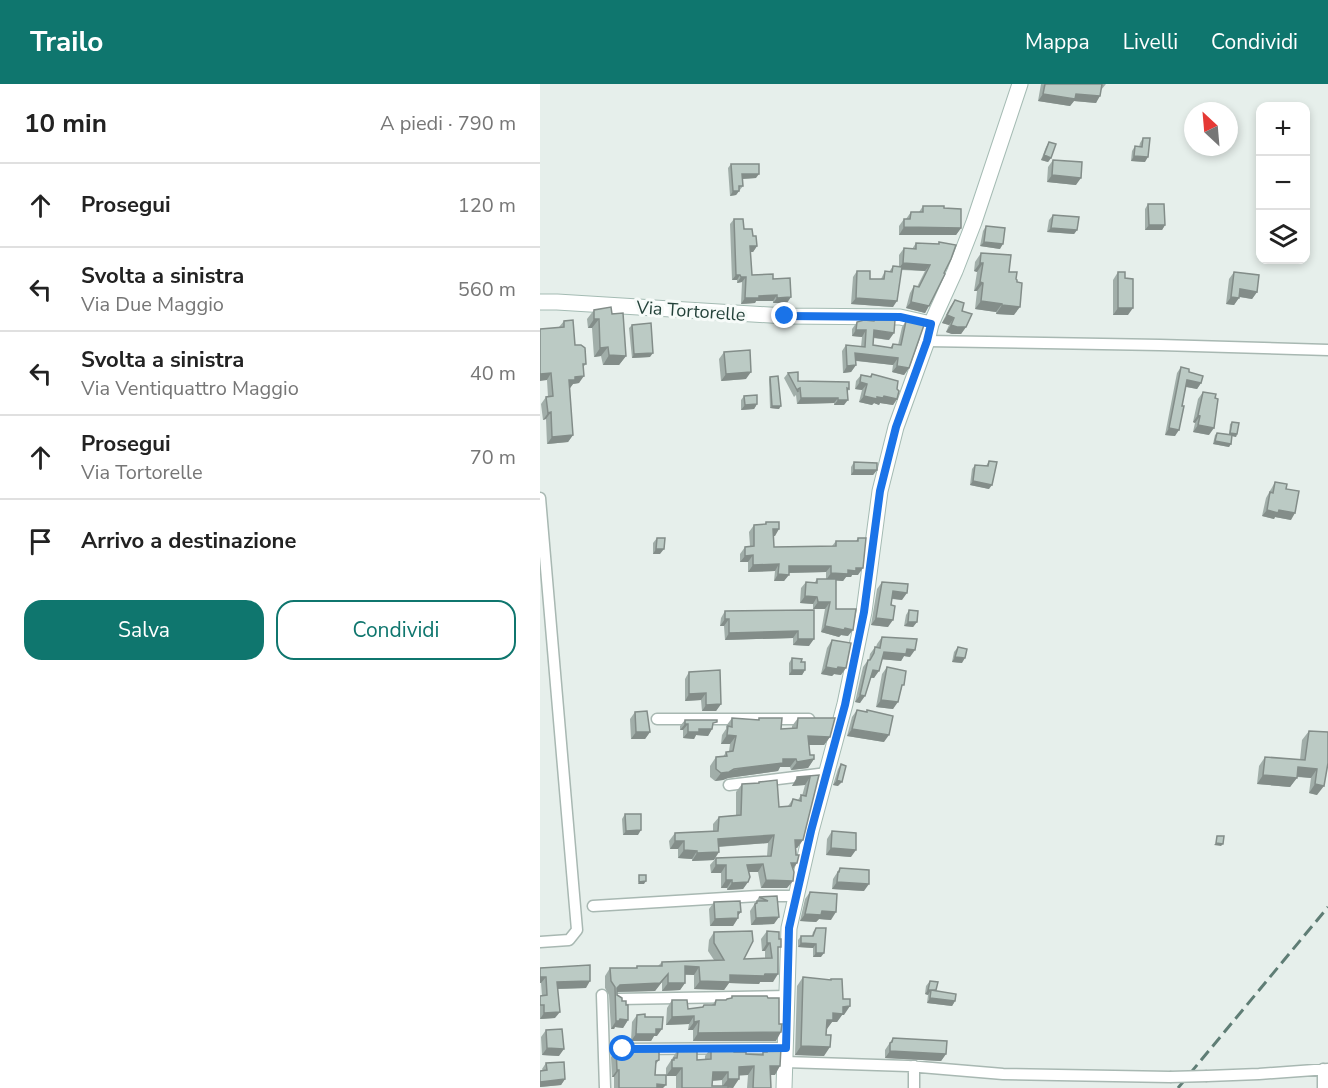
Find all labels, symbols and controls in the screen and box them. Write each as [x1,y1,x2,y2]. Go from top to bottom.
text: Trailo [30,23,103,61]
text: Mappa [1025,28,1090,56]
text: Livelli [1123,28,1178,56]
text: Condividi [1211,28,1298,56]
north arrow [1184,102,1238,156]
map controls [1256,102,1310,264]
button: + [1256,102,1310,156]
text: 10 min [24,106,107,141]
text: A piedi · 790 m [380,110,516,137]
button: − [1256,156,1310,210]
icon: ahead [24,189,57,222]
text: Prosegui [81,190,171,220]
text: 120 m [458,192,516,219]
button: layers [1256,210,1310,264]
text: Svolta a sinistra [81,261,244,291]
icon: left [24,273,57,306]
text: 560 m [458,276,516,303]
text: Via Due Maggio [81,291,224,318]
street label: Via Tortorelle [635,295,746,327]
route end [771,302,797,328]
text: Svolta a sinistra [81,345,244,375]
icon: left [24,357,57,390]
text: 40 m [470,360,516,387]
text: Via Ventiquattro Maggio [81,375,299,402]
text: Prosegui [81,429,171,459]
icon: ahead [24,441,57,474]
text: 70 m [470,444,516,471]
text: Via Tortorelle [81,459,203,486]
icon: arrive [24,525,57,558]
text: Arrivo a destinazione [81,526,296,556]
button: Salva [24,600,264,660]
button: Condividi [276,600,516,660]
route start [609,1035,635,1061]

